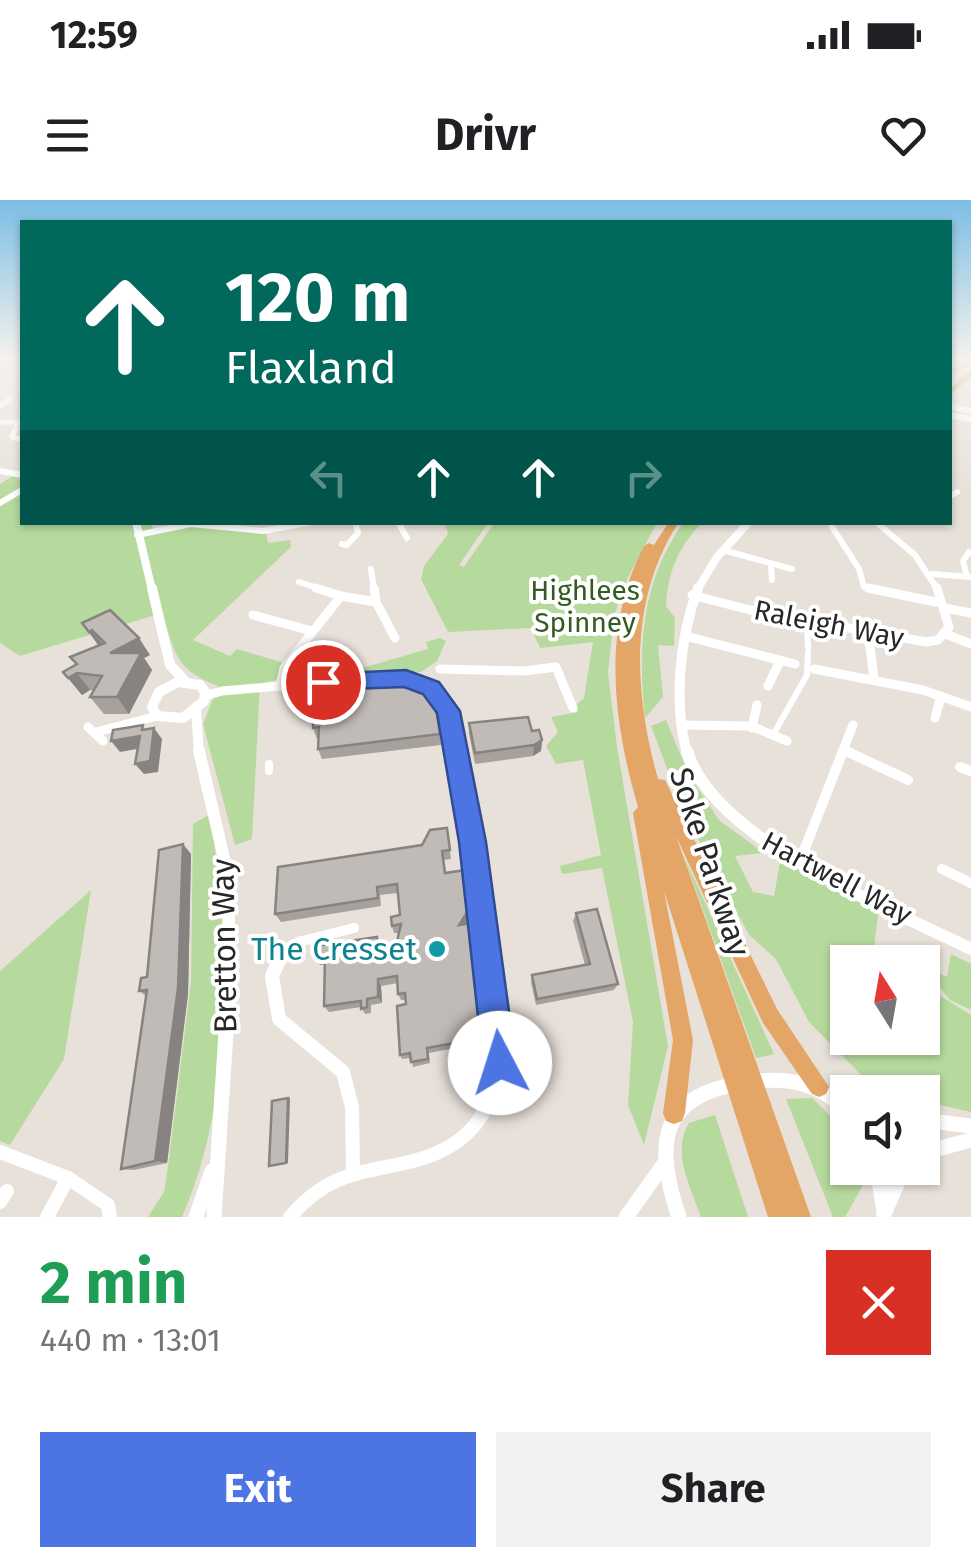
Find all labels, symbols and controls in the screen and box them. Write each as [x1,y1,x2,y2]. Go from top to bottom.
text: 12:59 [50,12,138,58]
icon: menu [40,108,95,163]
text: Drivr [435,108,536,162]
icon: heart [876,108,931,163]
text: 120 m [225,256,410,340]
icon: ahead [60,260,190,390]
text: Flaxland [225,341,397,395]
icon: left [301,450,356,505]
icon: ahead [406,450,461,505]
icon: ahead [511,450,566,505]
icon: right [616,450,671,505]
park label: Highlees Spinney [530,574,640,639]
street label: Raleigh Way [751,593,907,655]
pin [281,640,366,725]
icon: arrive [296,655,351,710]
street label: Soke Parkway [662,763,758,961]
street label: Hartwell Way [756,825,918,931]
street label: Bretton Way [203,858,245,1034]
place label: The Cresset [251,930,417,968]
marker: The Cresset [426,938,448,960]
north arrow [830,945,940,1055]
map controls [830,945,940,1185]
position arrow [448,1011,552,1115]
button: sound [830,1075,940,1185]
text: 2 min [40,1247,187,1319]
button: close [826,1250,931,1355]
text: 440 m · 13:01 [40,1321,221,1359]
button: Exit [40,1432,476,1547]
button: Share [496,1432,931,1547]

